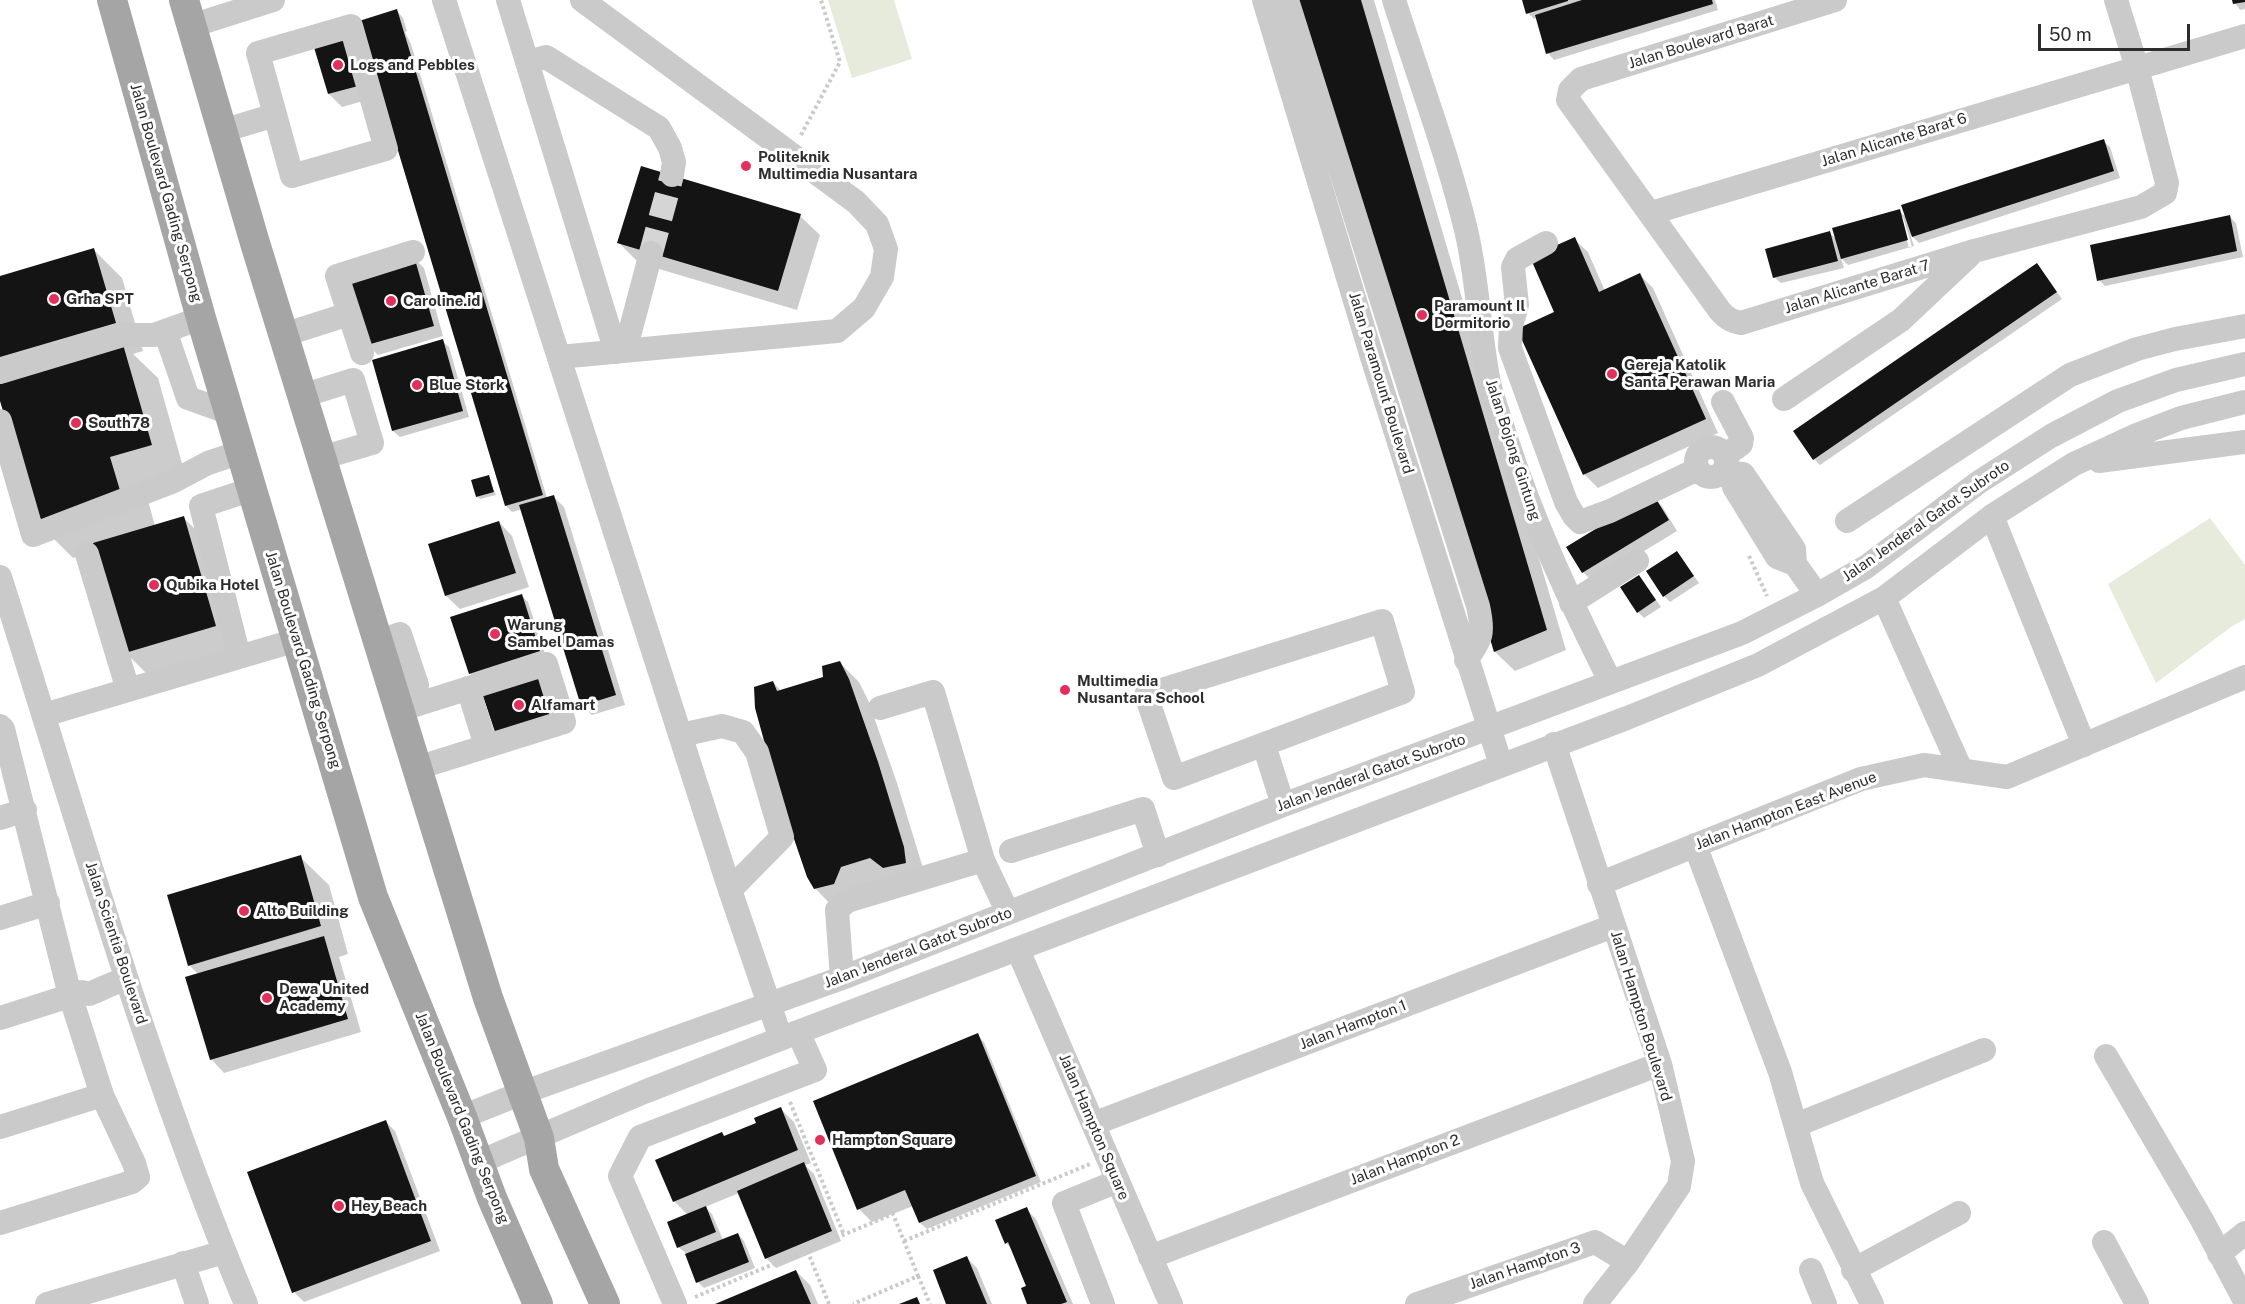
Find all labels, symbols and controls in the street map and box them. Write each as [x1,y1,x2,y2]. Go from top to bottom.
street label: Jalan Boulevard Barat [1626,11,1776,73]
scale bar [2041,12,2192,50]
text: 50 m [2049,24,2092,45]
place label: Logs and Pebbles [350,56,475,74]
marker: Logs and Pebbles [331,58,345,72]
street label: Jalan Boulevard Gading Serpong [126,82,206,304]
street label: Jalan Alicante Barat 6 [1819,109,1969,171]
place label: Politeknik Multimedia Nusantara [758,148,918,183]
marker: Politeknik Multimedia Nusantara [739,159,753,173]
street label: Jalan Alicante Barat 7 [1782,256,1932,318]
place label: Grha SPT [66,290,134,308]
street label: Jalan Paramount Boulevard [1345,290,1417,476]
marker: Grha SPT [47,292,61,306]
place label: Caroline.id [403,292,480,310]
marker: Caroline.id [384,294,398,308]
place label: Paramount Il Dormitorio [1434,297,1525,332]
marker: Paramount Il Dormitorio [1415,308,1429,322]
place label: Gereja Katolik Santa Perawan Maria [1624,356,1775,391]
marker: Gereja Katolik Santa Perawan Maria [1605,367,1619,381]
place label: Blue Stork [429,376,505,394]
street label: Jalan Bojong Gintung [1482,377,1544,523]
marker: Blue Stork [410,378,424,392]
place label: South78 [88,414,150,432]
marker: South78 [69,416,83,430]
street label: Jalan Jenderal Gatot Subroto [1839,456,2013,586]
street label: Jalan Boulevard Gading Serpong [261,549,345,771]
place label: Qubika Hotel [166,576,259,594]
marker: Qubika Hotel [147,578,161,592]
place label: Warung Sambel Damas [507,616,614,651]
marker: Warung Sambel Damas [488,627,502,641]
place label: Multimedia Nusantara School [1077,672,1205,707]
marker: Multimedia Nusantara School [1058,683,1072,697]
place label: Alfamart [531,696,595,714]
marker: Alfamart [512,698,526,712]
street label: Jalan Jenderal Gatot Subroto [1274,730,1468,816]
street label: Jalan Hampton East Avenue [1693,768,1879,854]
street label: Jalan Scientia Boulevard [81,860,151,1026]
place label: Alto Building [256,902,349,920]
marker: Alto Building [237,904,251,918]
street label: Jalan Jenderal Gatot Subroto [822,904,1014,992]
street label: Jalan Hampton Boulevard [1606,929,1676,1103]
place label: Dewa United Academy [279,980,369,1015]
marker: Dewa United Academy [260,991,274,1005]
street label: Jalan Hampton 1 [1297,996,1409,1054]
street label: Jalan Boulevard Gading Serpong [411,1010,513,1226]
street label: Jalan Hampton Square [1055,1051,1133,1203]
place label: Hampton Square [832,1131,953,1149]
street label: Jalan Hampton 2 [1348,1131,1462,1189]
marker: Hampton Square [813,1133,827,1147]
place label: Hey Beach [351,1197,427,1215]
marker: Hey Beach [332,1199,346,1213]
street label: Jalan Hampton 3 [1467,1239,1583,1293]

